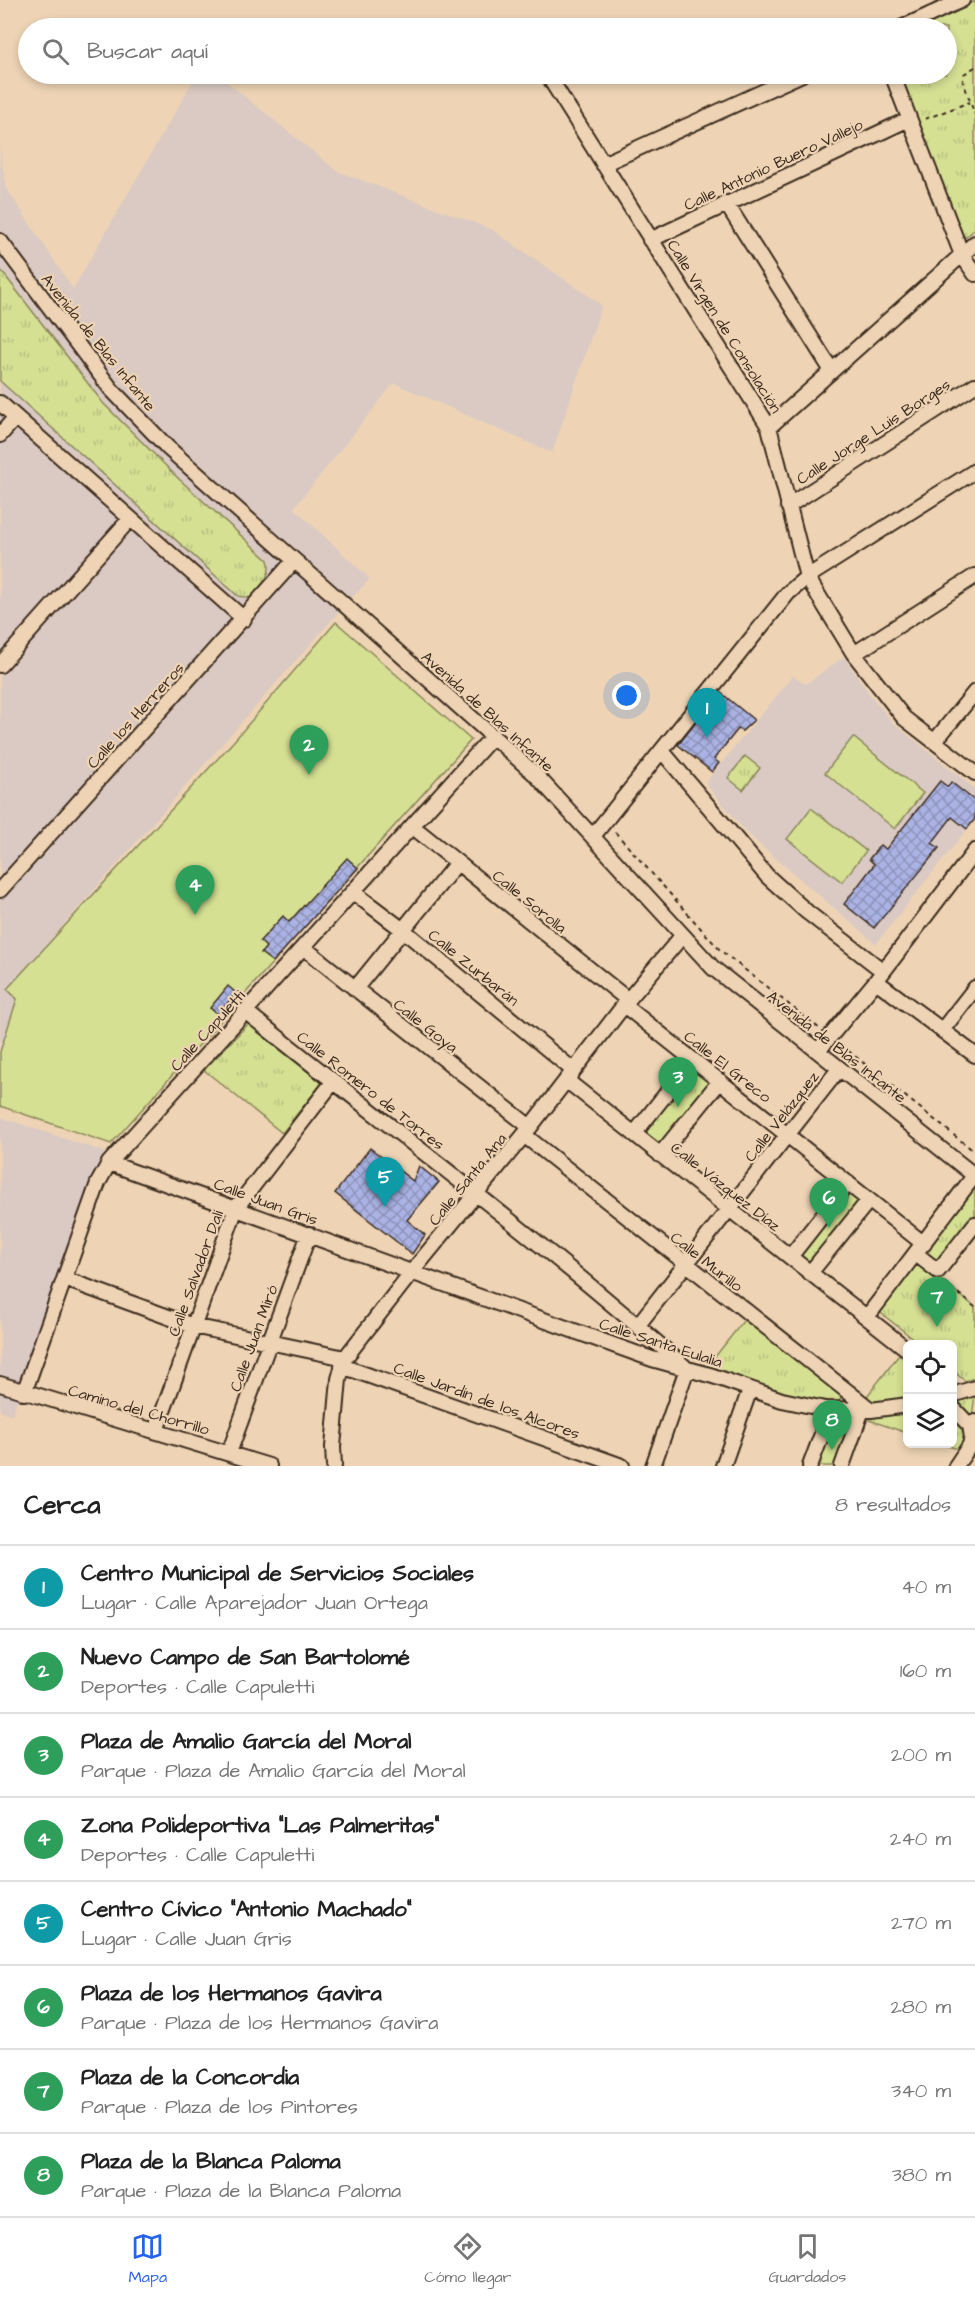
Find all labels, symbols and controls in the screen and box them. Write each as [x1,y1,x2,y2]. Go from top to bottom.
search box [18,18,957,84]
icon: search [39,35,72,68]
text: Buscar aquí [87,36,208,67]
street label: Calle Antonio Buero Vallejo [680,114,867,216]
street label: Calle Virgen de Consolación [661,235,787,418]
street label: Avenida de Blas Infante [36,269,161,416]
street label: Calle Jorge Luis Borges [792,374,955,491]
street label: Avenida de Blas Infante [416,646,559,777]
street label: Calle los Herreros [82,658,189,774]
your location [612,681,641,710]
pin: 1 [688,688,726,738]
pin: 2 [290,726,328,775]
street label: Calle Sorolla [488,865,571,939]
pin: 4 [176,866,214,915]
street label: Calle Zurbarán [423,924,523,1011]
street label: Calle Capuletti [165,985,251,1076]
street label: Avenida de Blas Infante [762,985,911,1108]
street label: Calle Goya [388,994,462,1059]
street label: Calle Romero de Torres [292,1026,449,1155]
street label: Calle El Greco [679,1026,776,1108]
pin: 3 [658,1058,698,1107]
street label: Calle Velázquez [739,1067,824,1167]
street label: Calle Santa Ana [424,1129,512,1231]
street label: Calle Vázquez Díaz [666,1137,785,1237]
pin: 5 [366,1158,404,1207]
street label: Calle Juan Gris [211,1173,321,1231]
pin: 6 [810,1178,848,1228]
street label: Calle Salvador Dalí [163,1207,229,1340]
street label: Calle Murillo [666,1227,747,1297]
pin: 7 [918,1278,956,1327]
street label: Calle Juan Miró [224,1282,283,1395]
street label: Calle Santa Eulalia [596,1313,725,1373]
map controls [903,1340,957,1448]
button: locate [903,1340,957,1394]
street label: Calle Jardín de los Alcores [390,1357,583,1445]
street label: Camino del Chorrillo [66,1379,212,1441]
button: layers [903,1394,957,1448]
pin: 8 [812,1400,852,1450]
text: Cerca [24,1487,101,1523]
text: 8 resultados [835,1491,951,1519]
text: Centro Municipal de Servicios Sociales [81,1558,474,1589]
text: 1 [42,1573,45,1601]
text: 40 m [901,1573,951,1601]
text: Lugar · Calle Aparejador Juan Ortega [81,1589,428,1617]
text: Nuevo Campo de San Bartolomé [81,1642,410,1673]
text: 2 [38,1657,49,1685]
text: 160 m [900,1657,951,1685]
text: Deportes · Calle Capuletti [81,1673,314,1701]
text: Plaza de Amalio García del Moral [81,1726,412,1757]
text: 3 [38,1741,49,1769]
text: 200 m [891,1741,951,1769]
text: Parque · Plaza de Amalio García del Moral [81,1757,466,1785]
text: Zona Polideportiva "Las Palmeritas" [81,1810,439,1841]
text: 4 [37,1825,50,1853]
text: 240 m [890,1825,951,1853]
text: Deportes · Calle Capuletti [81,1841,314,1869]
text: Centro Cívico "Antonio Machado" [81,1894,412,1925]
text: 5 [36,1909,51,1937]
text: 270 m [891,1909,951,1937]
text: Lugar · Calle Juan Gris [81,1925,292,1953]
text: Plaza de los Hermanos Gavira [81,1978,382,2009]
text: 6 [37,1993,50,2021]
text: 280 m [890,1993,951,2021]
text: Parque · Plaza de los Hermanos Gavira [81,2009,438,2037]
text: Plaza de la Concordia [81,2062,299,2093]
text: 7 [37,2077,50,2105]
text: 340 m [891,2077,951,2105]
text: Parque · Plaza de los Pintores [81,2093,358,2121]
text: Plaza de la Blanca Paloma [81,2146,341,2177]
text: 8 [37,2161,50,2189]
text: 380 m [892,2161,951,2189]
text: Parque · Plaza de la Blanca Paloma [81,2177,401,2205]
tab: Mapa [129,2230,167,2288]
tab: Cómo llegar [424,2230,511,2288]
tab: Guardados [769,2230,846,2288]

